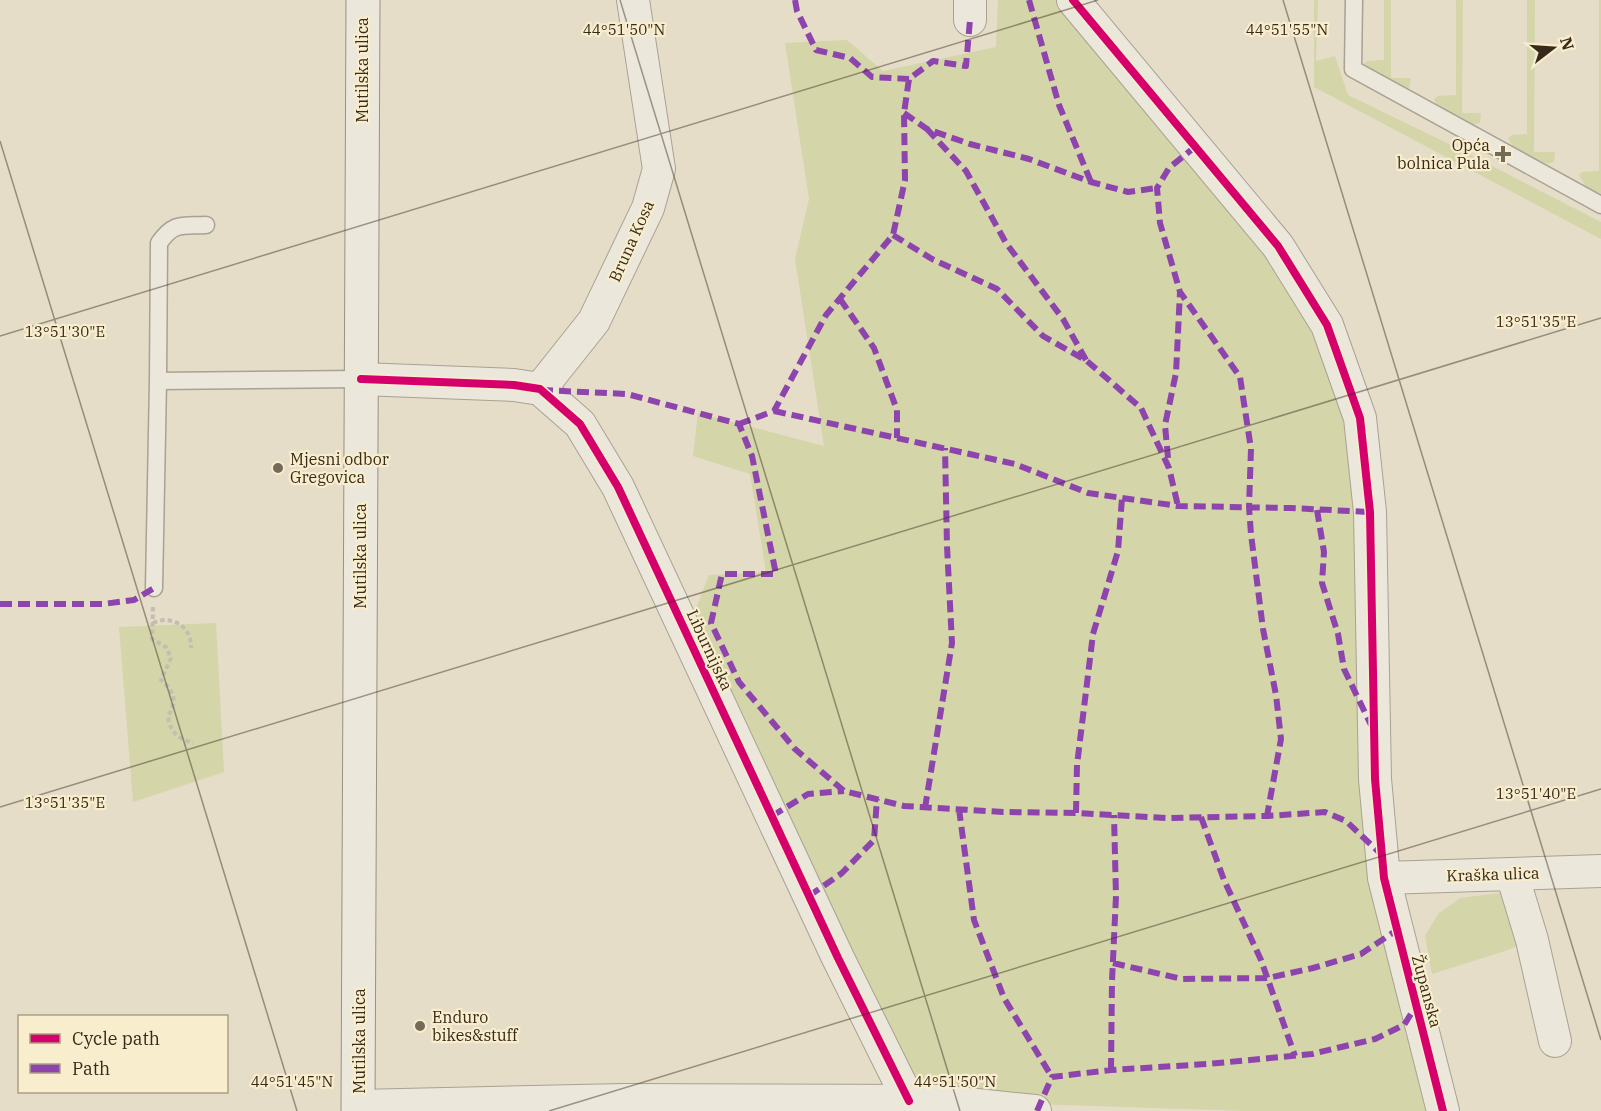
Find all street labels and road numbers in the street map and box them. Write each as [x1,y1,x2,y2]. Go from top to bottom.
street label: Mutilska ulica [352,17,372,123]
street label: Bruna Kosa [604,197,658,285]
street label: Mutilska ulica [350,503,370,609]
street label: Liburnijska [683,606,738,694]
street label: Kraška ulica [1446,862,1540,886]
street label: Županska [1408,952,1446,1030]
street label: Mutilska ulica [349,988,369,1094]

